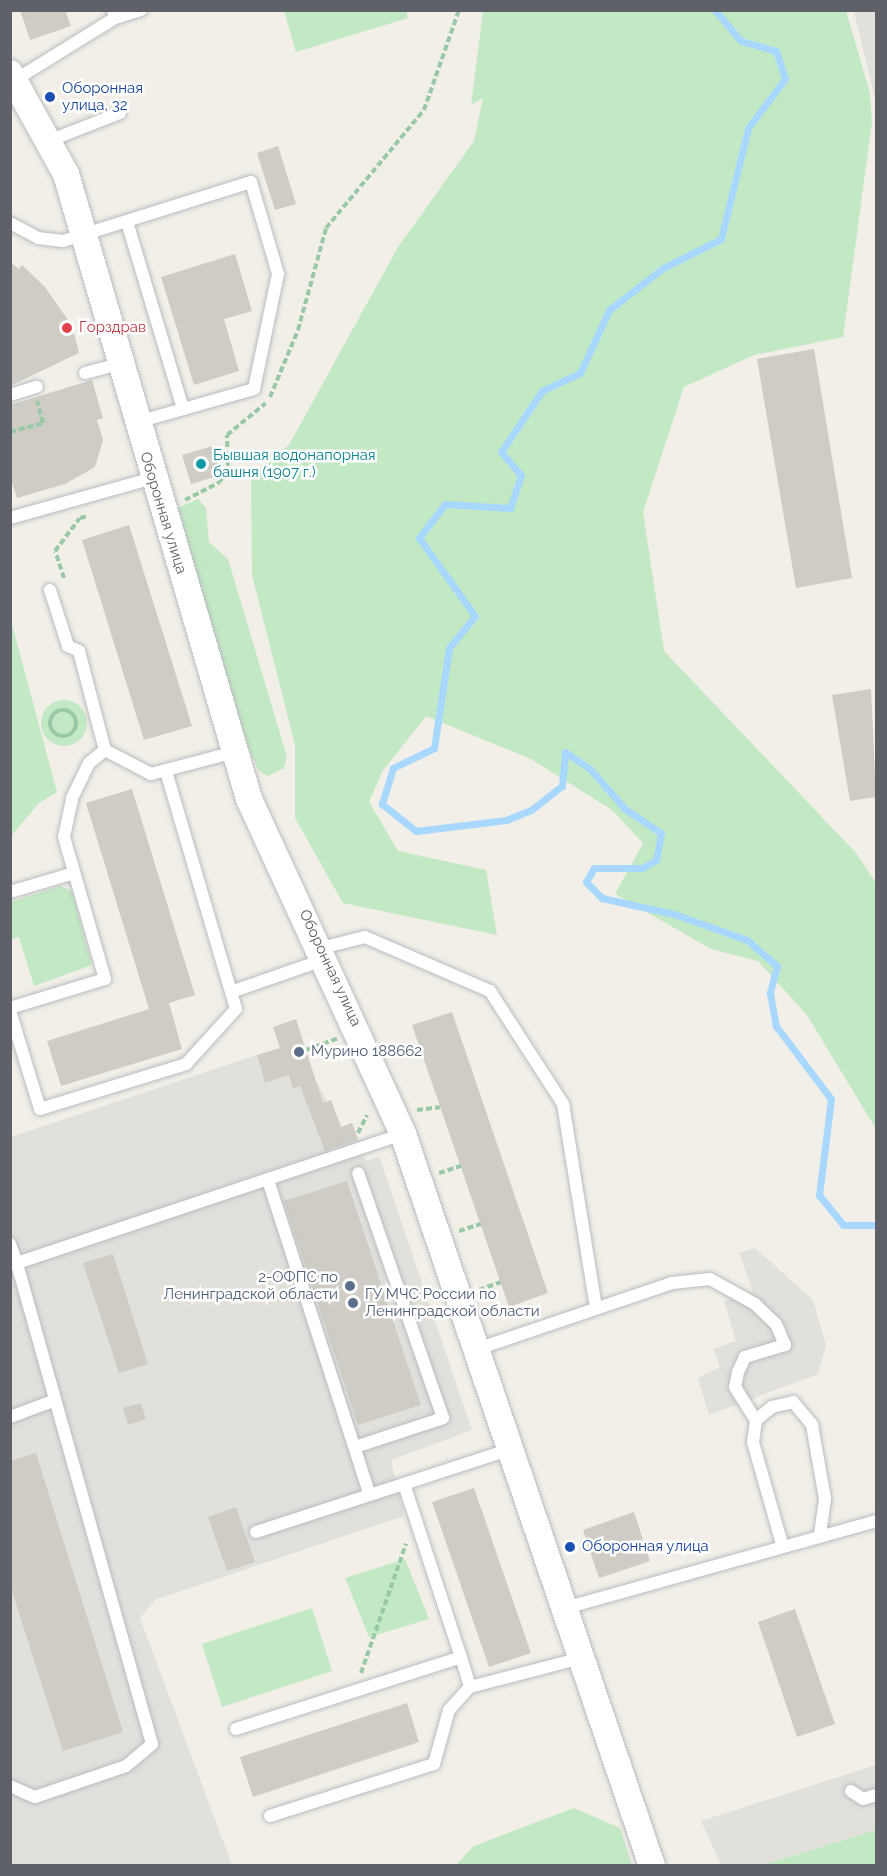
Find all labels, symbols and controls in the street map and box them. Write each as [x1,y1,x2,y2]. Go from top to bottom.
place label: Оборонная улица, 32 [62,79,143,114]
marker: Оборонная улица, 32 [43,90,57,104]
place label: Горздрав [79,319,146,337]
marker: Горздрав [60,321,74,335]
place label: Бывшая водонапорная башня (1907 г.) [213,446,376,481]
street label: Оборонная улица [136,450,190,576]
marker: Бывшая водонапорная башня (1907 г.) [194,457,208,471]
street label: Оборонная улица [295,907,365,1029]
place label: Мурино 188662 [311,1043,422,1061]
marker: Мурино 188662 [292,1045,306,1059]
place label: 2-ОФПС по Ленинградской области [163,1268,338,1303]
marker: 2-ОФПС по Ленинградской области [343,1279,357,1293]
place label: ГУ МЧС России по Ленинградской области [365,1285,540,1320]
marker: ГУ МЧС России по Ленинградской области [346,1296,360,1310]
place label: Оборонная улица [582,1538,709,1556]
marker: Оборонная улица [563,1540,577,1554]

